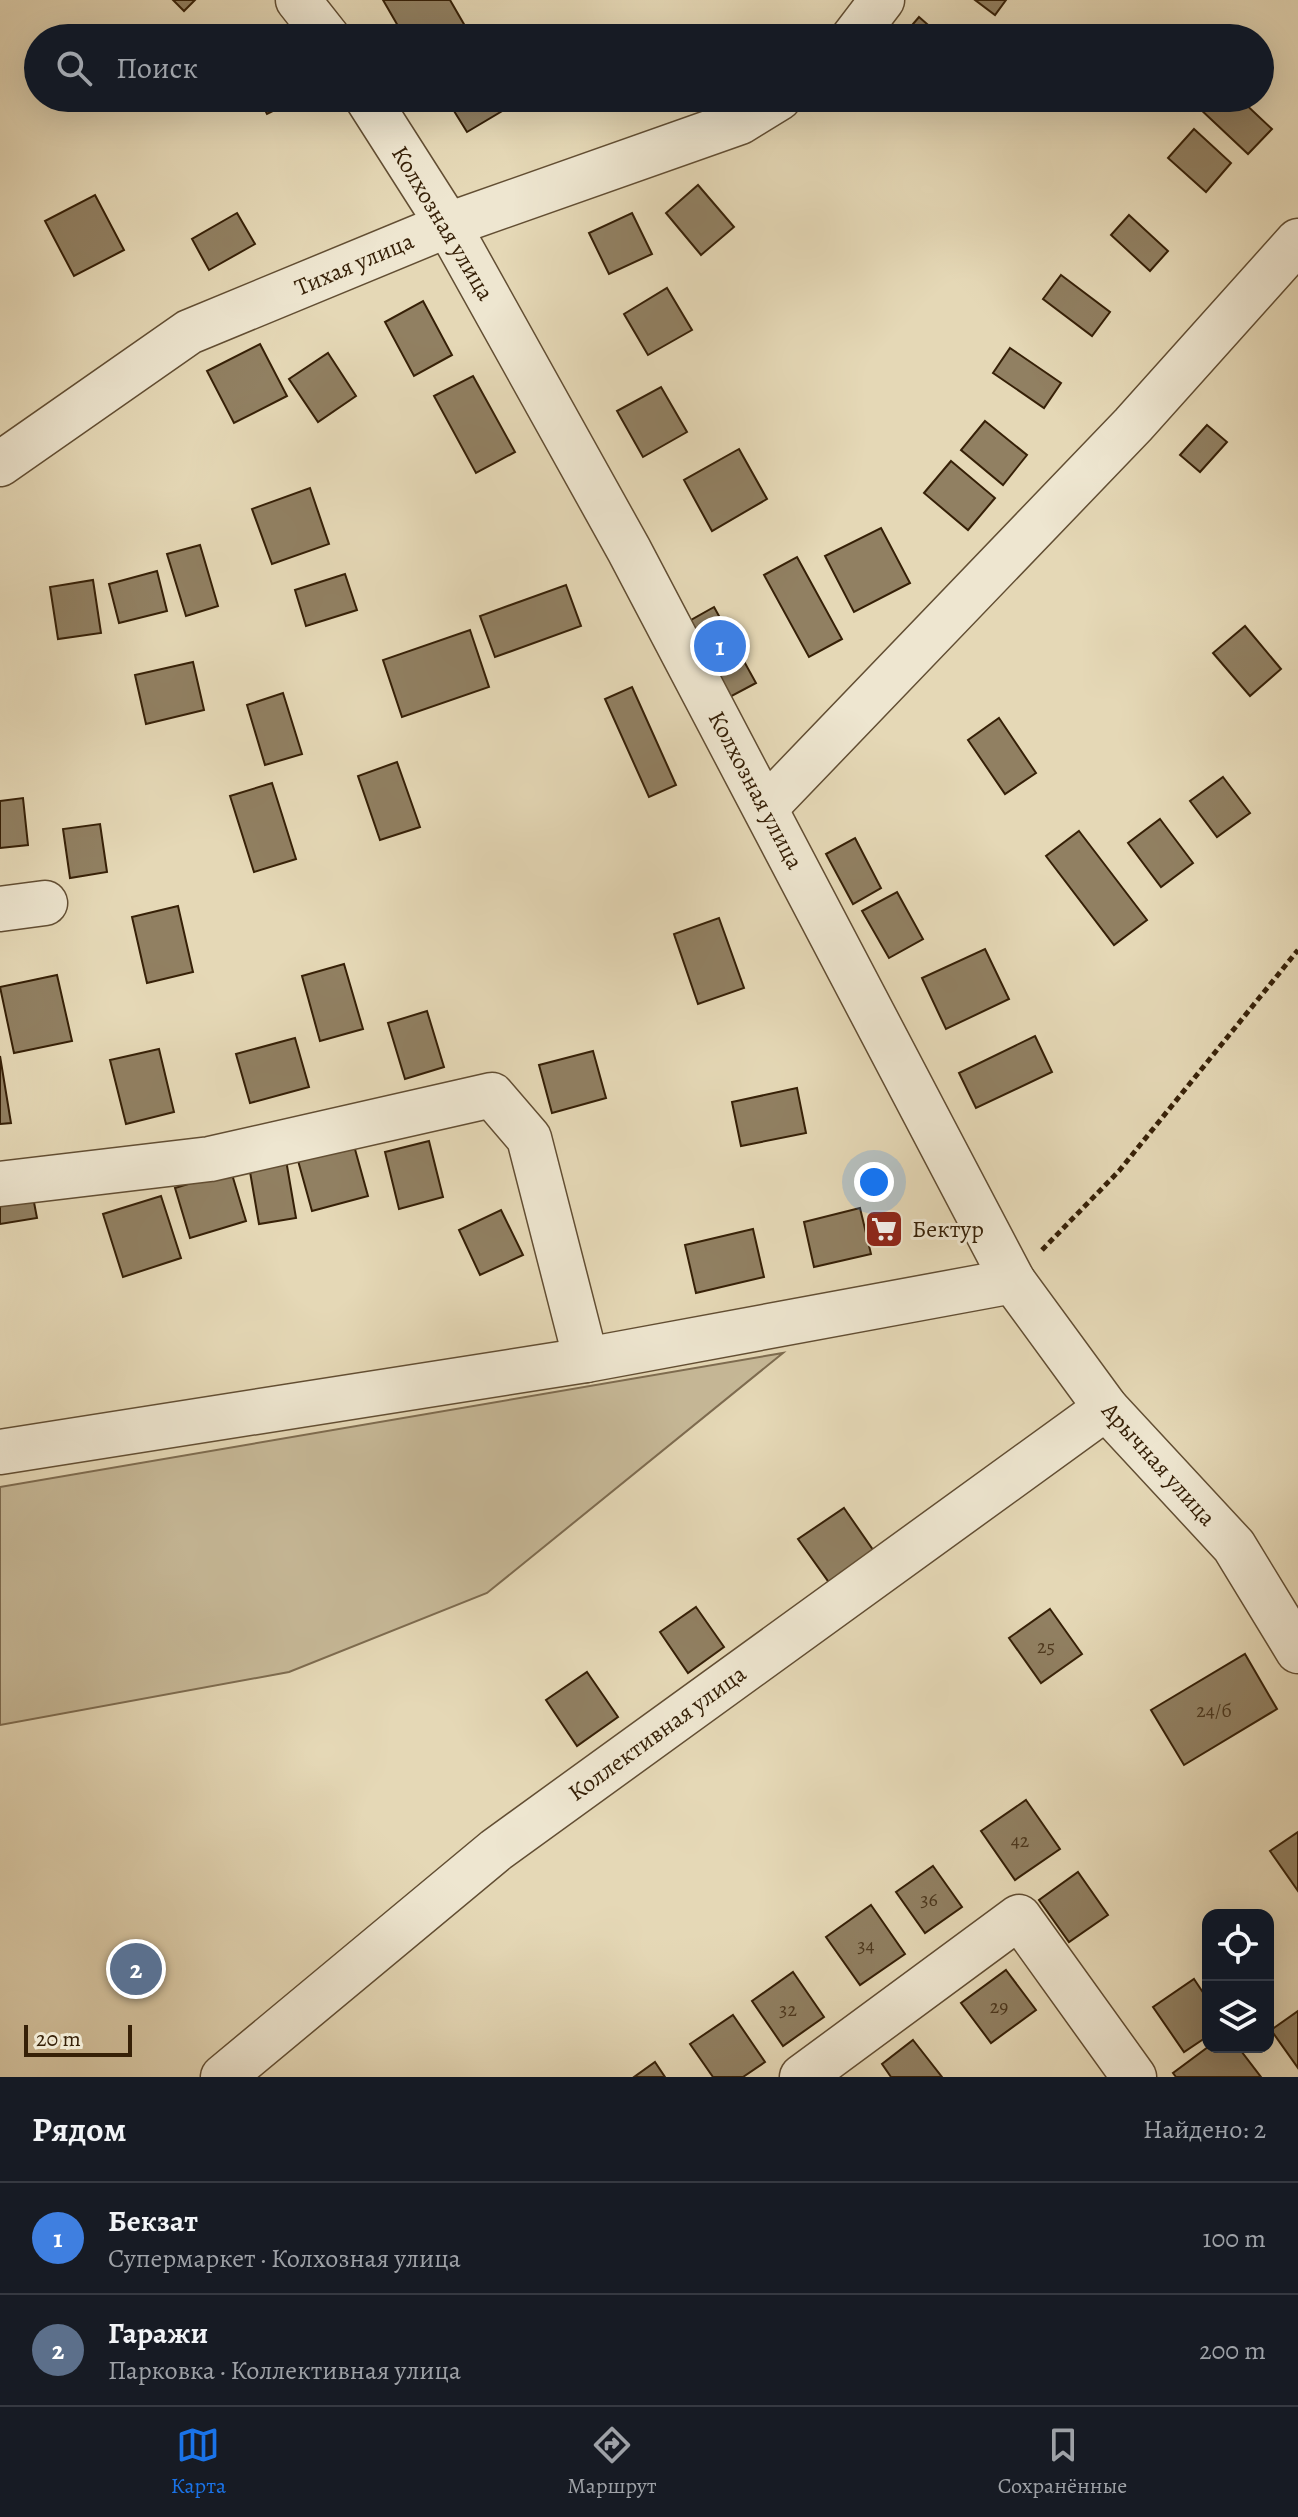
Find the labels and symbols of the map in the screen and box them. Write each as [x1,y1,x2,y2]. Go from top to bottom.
street label: Колхозная улица [384,140,502,306]
street label: Тихая улица [290,225,418,303]
pin: 1 [694,616,746,676]
street label: Колхозная улица [701,705,811,875]
your location [854,1162,894,1202]
supermarket icon: Бектур [863,1208,905,1250]
place label: Бектур [912,1213,984,1245]
street label: Арычная улица [1094,1394,1223,1533]
house number: 25 [1037,1633,1055,1660]
street label: Коллективная улица [562,1658,752,1808]
house number: 24/б [1196,1697,1232,1724]
house number: 42 [1011,1827,1030,1854]
house number: 36 [920,1886,938,1913]
house number: 34 [857,1932,875,1959]
pin: 2 [110,1939,162,1999]
house number: 29 [990,1993,1008,2020]
house number: 32 [779,1996,797,2023]
scale bar [24,2021,132,2057]

